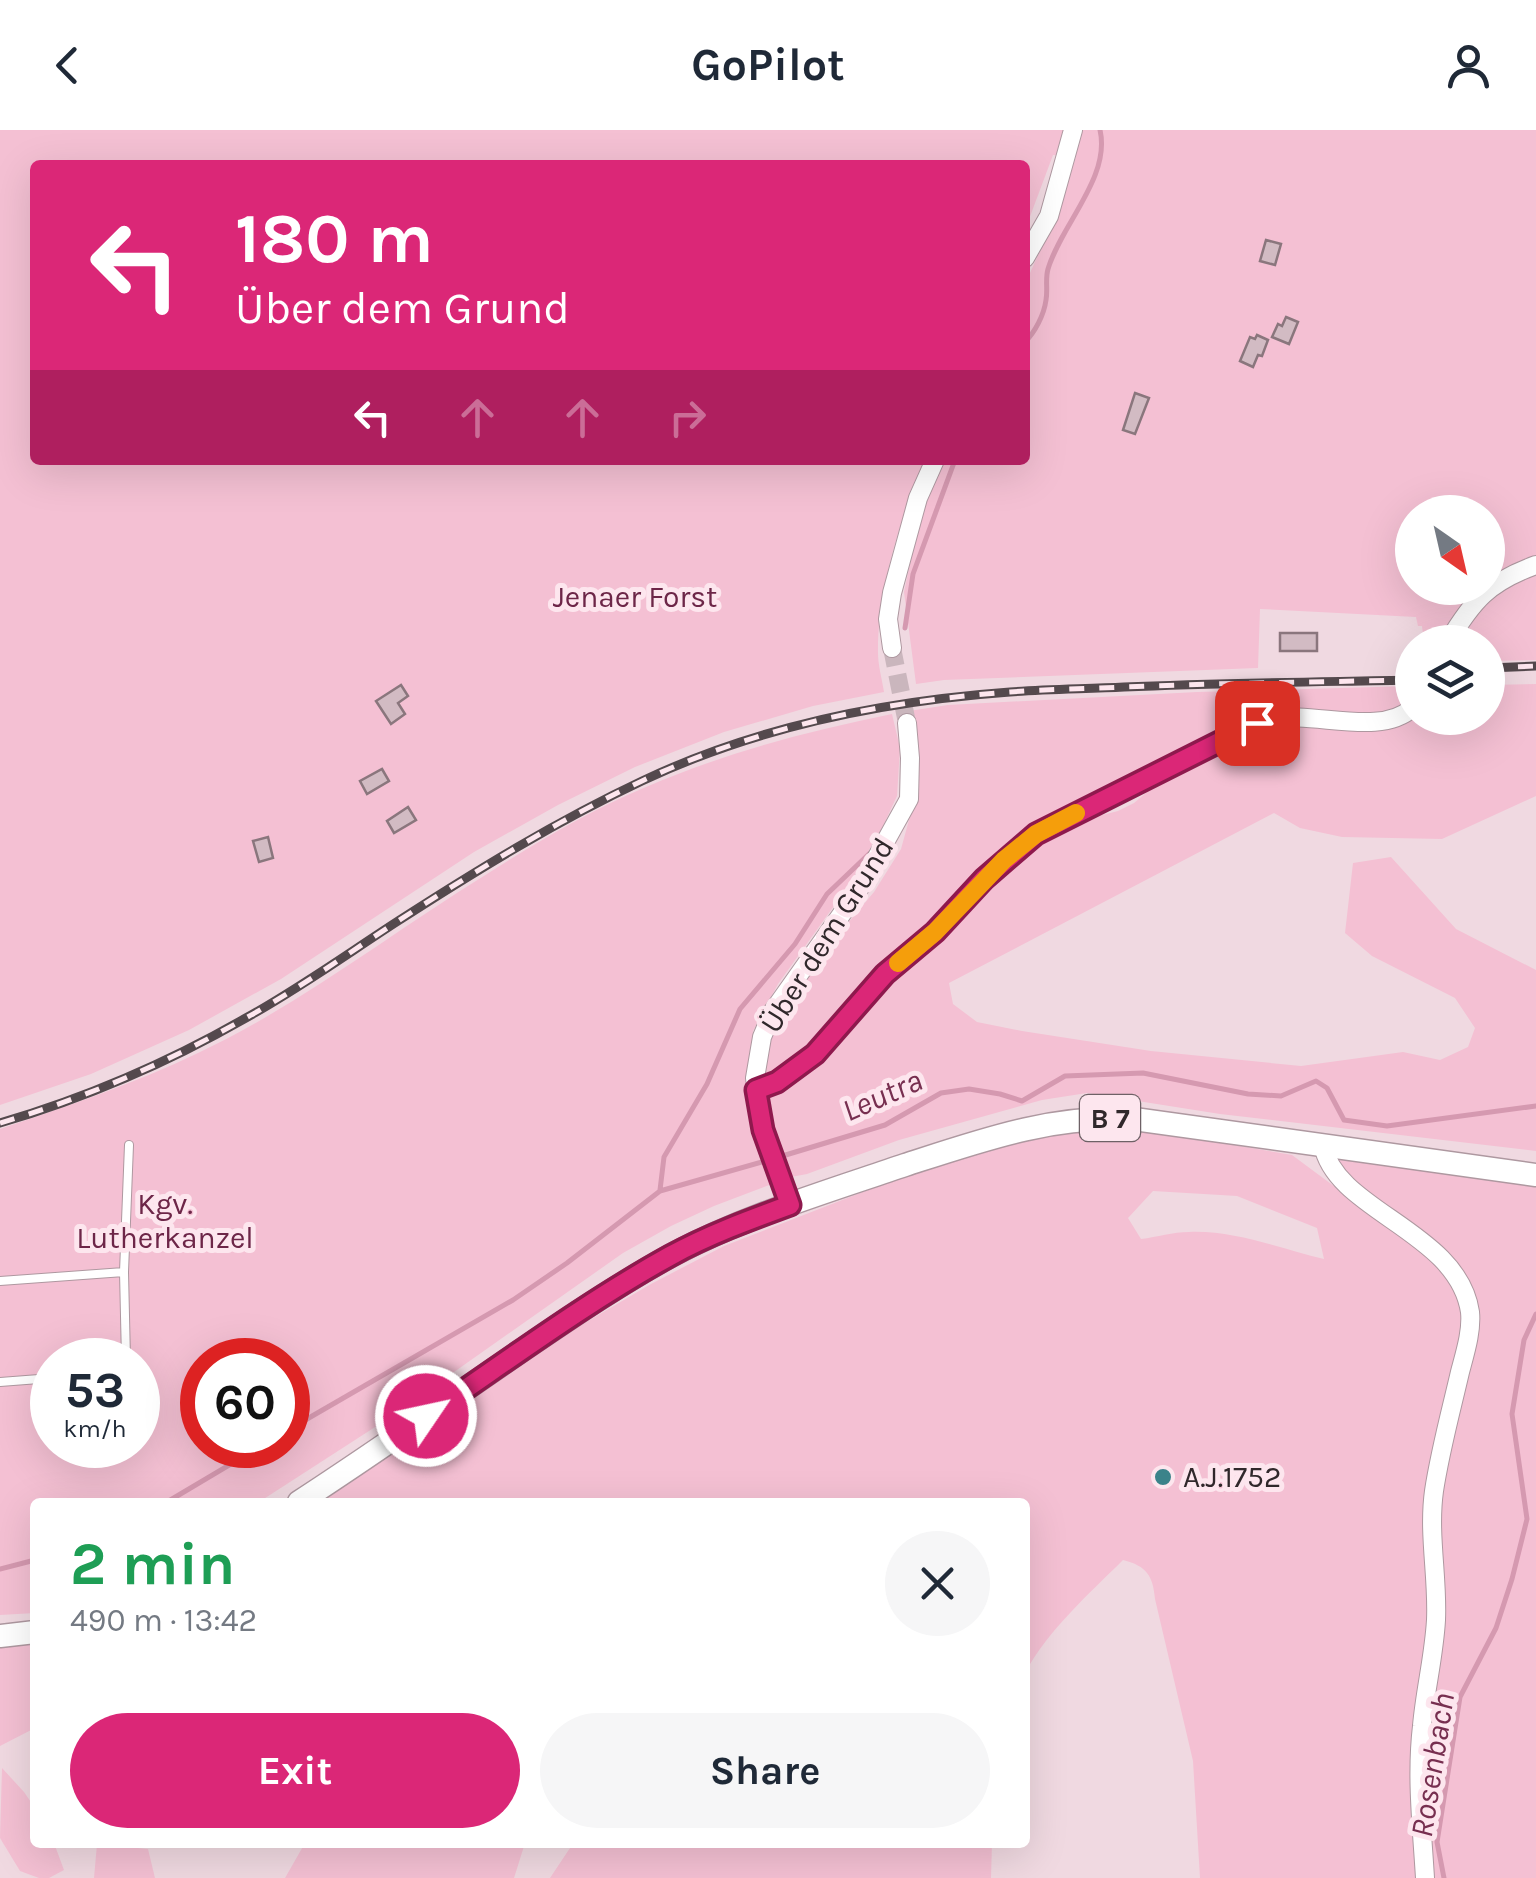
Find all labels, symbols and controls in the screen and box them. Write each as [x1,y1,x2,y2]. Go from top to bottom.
icon: back [40,38,95,93]
icon: person [1441,38,1496,93]
text: GoPilot [691,39,845,91]
text: 180 m [235,198,434,280]
icon: left [70,200,200,330]
text: Über dem Grund [235,282,570,334]
icon: left [345,390,400,445]
icon: ahead [450,390,505,445]
icon: ahead [555,390,610,445]
icon: right [660,390,715,445]
north arrow [1395,495,1505,605]
map controls [1395,495,1505,735]
park label: Jenaer Forst [553,579,717,615]
button: layers [1395,625,1505,735]
pin [1215,681,1300,766]
icon: arrive [1230,696,1285,751]
street label: Über dem Grund [753,831,901,1039]
water label: Leutra [836,1062,928,1129]
road number: B 7 [1080,1095,1140,1141]
park label: Kgv. Lutherkanzel [76,1186,254,1256]
speed limit sign: 60 [180,1338,310,1468]
text: 53 [65,1361,125,1420]
position arrow [374,1364,478,1468]
text: km/h [63,1414,127,1443]
place label: A.J.1752 [1183,1459,1281,1495]
marker: A.J.1752 [1152,1466,1174,1488]
text: 2 min [70,1529,235,1599]
button: close [885,1531,990,1636]
text: 490 m · 13:42 [70,1602,257,1639]
water label: Rosenbach [1403,1690,1462,1840]
button: Exit [70,1713,520,1828]
button: Share [540,1713,990,1828]

